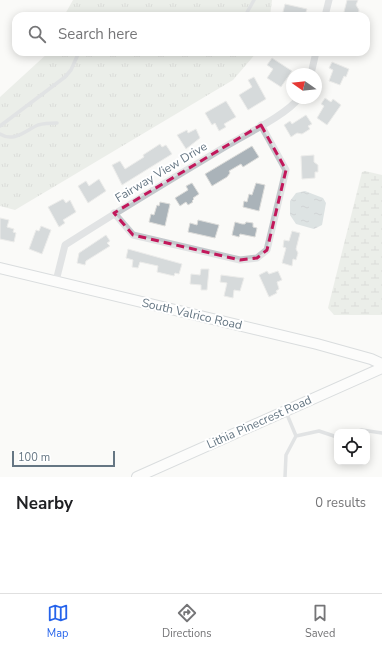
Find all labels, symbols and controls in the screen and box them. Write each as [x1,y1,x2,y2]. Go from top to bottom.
search box [12,12,370,56]
icon: search [26,23,48,45]
text: Search here [58,24,138,44]
north arrow [286,68,322,104]
street label: Fairway View Drive [112,138,210,206]
street label: South Valrico Road [140,295,244,333]
street label: Lithia Pinecrest Road [204,392,314,452]
map controls [334,429,370,465]
button: locate [334,429,370,465]
scale bar [12,449,115,468]
text: 100 m [18,450,50,465]
text: Nearby [16,492,73,515]
text: 0 results [315,494,366,512]
tab: Map [47,602,69,641]
tab: Directions [162,602,212,641]
tab: Saved [305,602,335,641]

